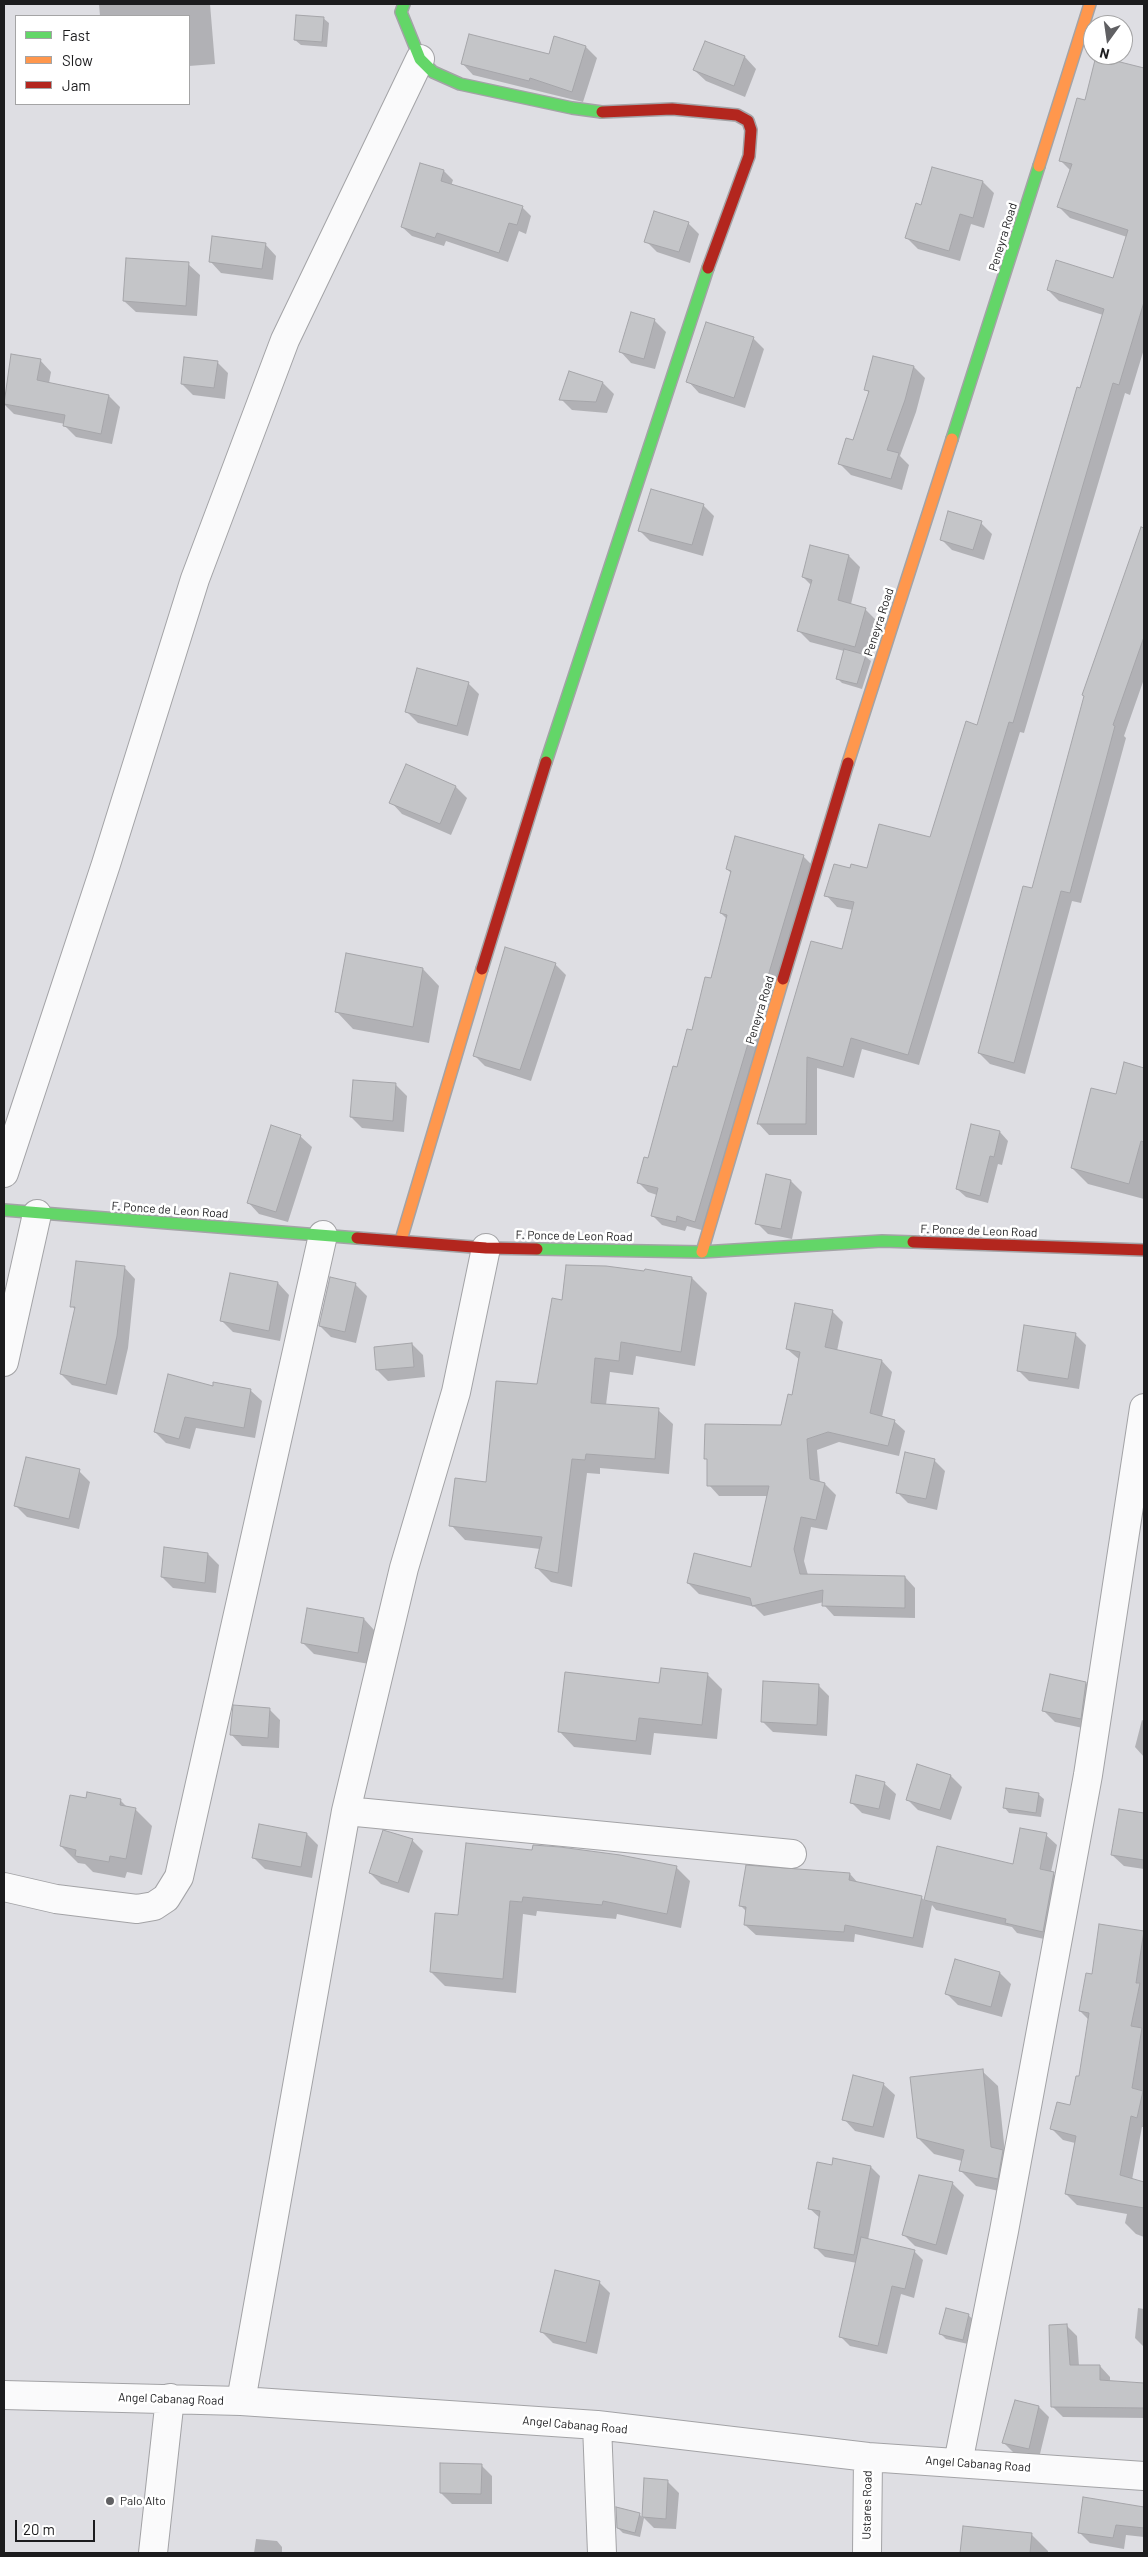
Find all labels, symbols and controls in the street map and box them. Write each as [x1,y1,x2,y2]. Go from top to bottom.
legend [15,15,190,105]
north arrow [1083,15,1133,65]
text: Fast [62,26,90,44]
text: N [1098,45,1111,63]
text: Slow [62,51,93,69]
text: Jam [62,76,91,94]
street label: Peneyra Road [986,201,1020,273]
street label: Peneyra Road [861,586,897,658]
street label: Peneyra Road [743,974,777,1046]
street label: F. Ponce de Leon Road [111,1199,229,1221]
street label: F. Ponce de Leon Road [920,1222,1038,1240]
street label: F. Ponce de Leon Road [515,1228,633,1244]
street label: Angel Cabanag Road [118,2390,224,2408]
street label: Angel Cabanag Road [522,2413,628,2437]
street label: Angel Cabanag Road [925,2453,1031,2475]
street label: Ustares Road [859,2470,875,2540]
place label: Palo Alto [120,2494,166,2508]
marker: Palo Alto [104,2495,116,2507]
scale bar [18,2510,98,2542]
text: 20 m [23,2520,55,2538]

